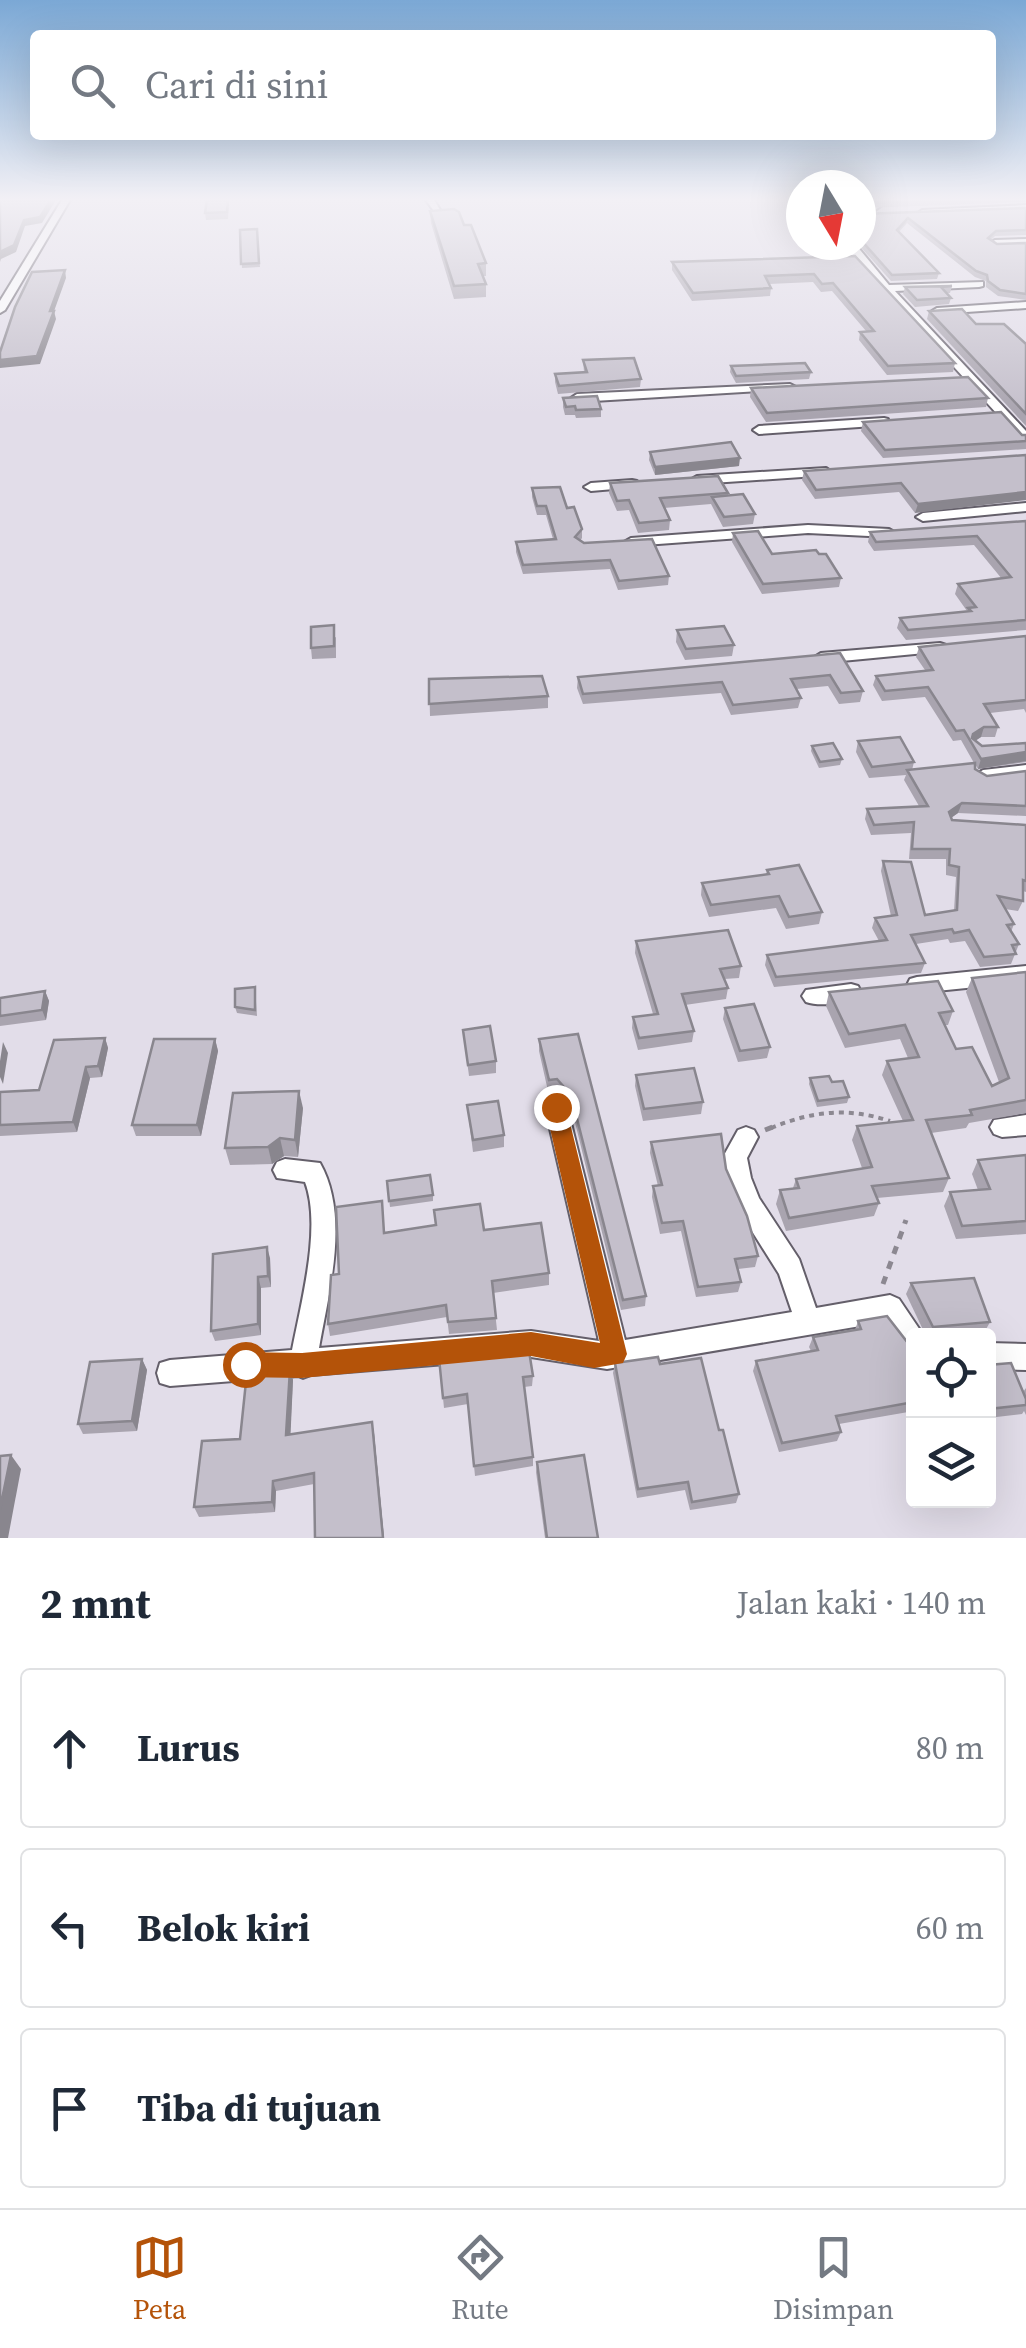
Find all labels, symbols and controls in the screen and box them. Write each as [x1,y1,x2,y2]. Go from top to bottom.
search box [30,30,996,140]
icon: search [65,58,120,113]
text: Cari di sini [145,59,328,111]
north arrow [786,170,876,260]
route end [534,1085,580,1131]
map controls [906,1328,996,1508]
button: locate [906,1328,996,1418]
route start [223,1342,269,1388]
button: layers [906,1418,996,1508]
text: 2 mnt [40,1574,151,1632]
text: Jalan kaki · 140 m [737,1581,986,1625]
icon: ahead [42,1721,97,1776]
text: Lurus [137,1722,240,1774]
text: 80 m [916,1726,984,1770]
icon: left [42,1901,97,1956]
text: Belok kiri [137,1902,310,1954]
text: 60 m [916,1906,984,1950]
icon: arrive [42,2081,97,2136]
text: Tiba di tujuan [137,2082,381,2134]
tab: Peta [132,2230,187,2328]
tab: Rute [451,2230,509,2328]
tab: Disimpan [773,2230,894,2328]

